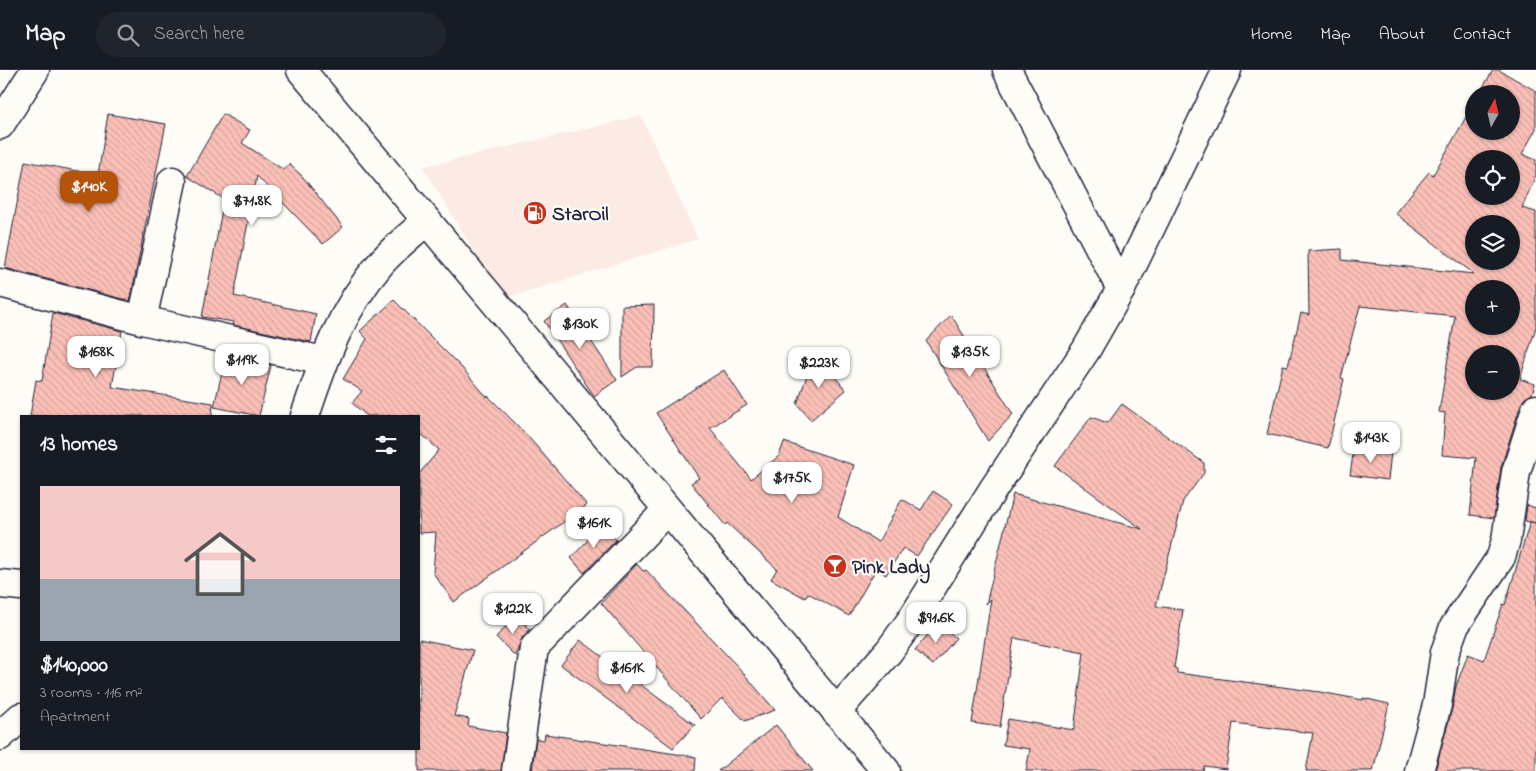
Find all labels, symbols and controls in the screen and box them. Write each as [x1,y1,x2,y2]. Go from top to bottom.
search box [96,12,446,57]
text: Map [25,17,66,52]
icon: search [114,21,142,49]
text: Search here [154,21,245,48]
text: Home [1251,22,1292,48]
text: Map [1320,22,1351,48]
text: About [1379,22,1425,48]
text: Contact [1453,22,1511,48]
north arrow [1465,85,1520,140]
map controls [1465,85,1520,400]
button: locate [1465,150,1520,205]
pin: $140K [54,170,124,213]
text: $140K [71,175,107,199]
pin: $71.8K [211,184,293,227]
text: $71.8K [233,189,271,213]
fuel station icon: StarOil [522,200,548,226]
place label: StarOil [552,201,609,230]
button: layers [1465,215,1520,270]
button: + [1465,280,1520,335]
pin: $130K [545,308,615,350]
text: $130K [562,312,598,336]
pin: $168K [61,336,131,378]
pin: $135K [935,336,1005,378]
text: $168K [78,340,114,364]
text: $135K [951,340,989,364]
pin: $119K [207,344,277,386]
button: − [1465,345,1520,400]
pin: $223K [784,346,854,389]
text: $119K [226,348,258,372]
text: $223K [799,351,839,375]
pin: $143K [1336,422,1406,464]
text: $143K [1353,426,1389,450]
text: 13 homes [40,430,118,460]
icon: filters [372,431,400,459]
pin: $175K [757,462,827,504]
text: $175K [773,466,811,490]
pin: $161K [559,506,629,549]
text: $161K [577,511,611,535]
icon: home [175,519,265,609]
bar icon: Pink Lady [822,553,848,579]
place label: Pink Lady [852,554,930,584]
pin: $122K [478,592,548,635]
text: $122K [494,597,532,621]
pin: $91.6K [895,602,977,644]
text: $91.6K [917,606,955,630]
text: $140,000 [40,651,108,681]
pin: $161K [592,652,662,694]
text: $161K [610,656,644,680]
text: 3 rooms · 116 m² [40,681,143,705]
text: Apartment [40,705,110,729]

